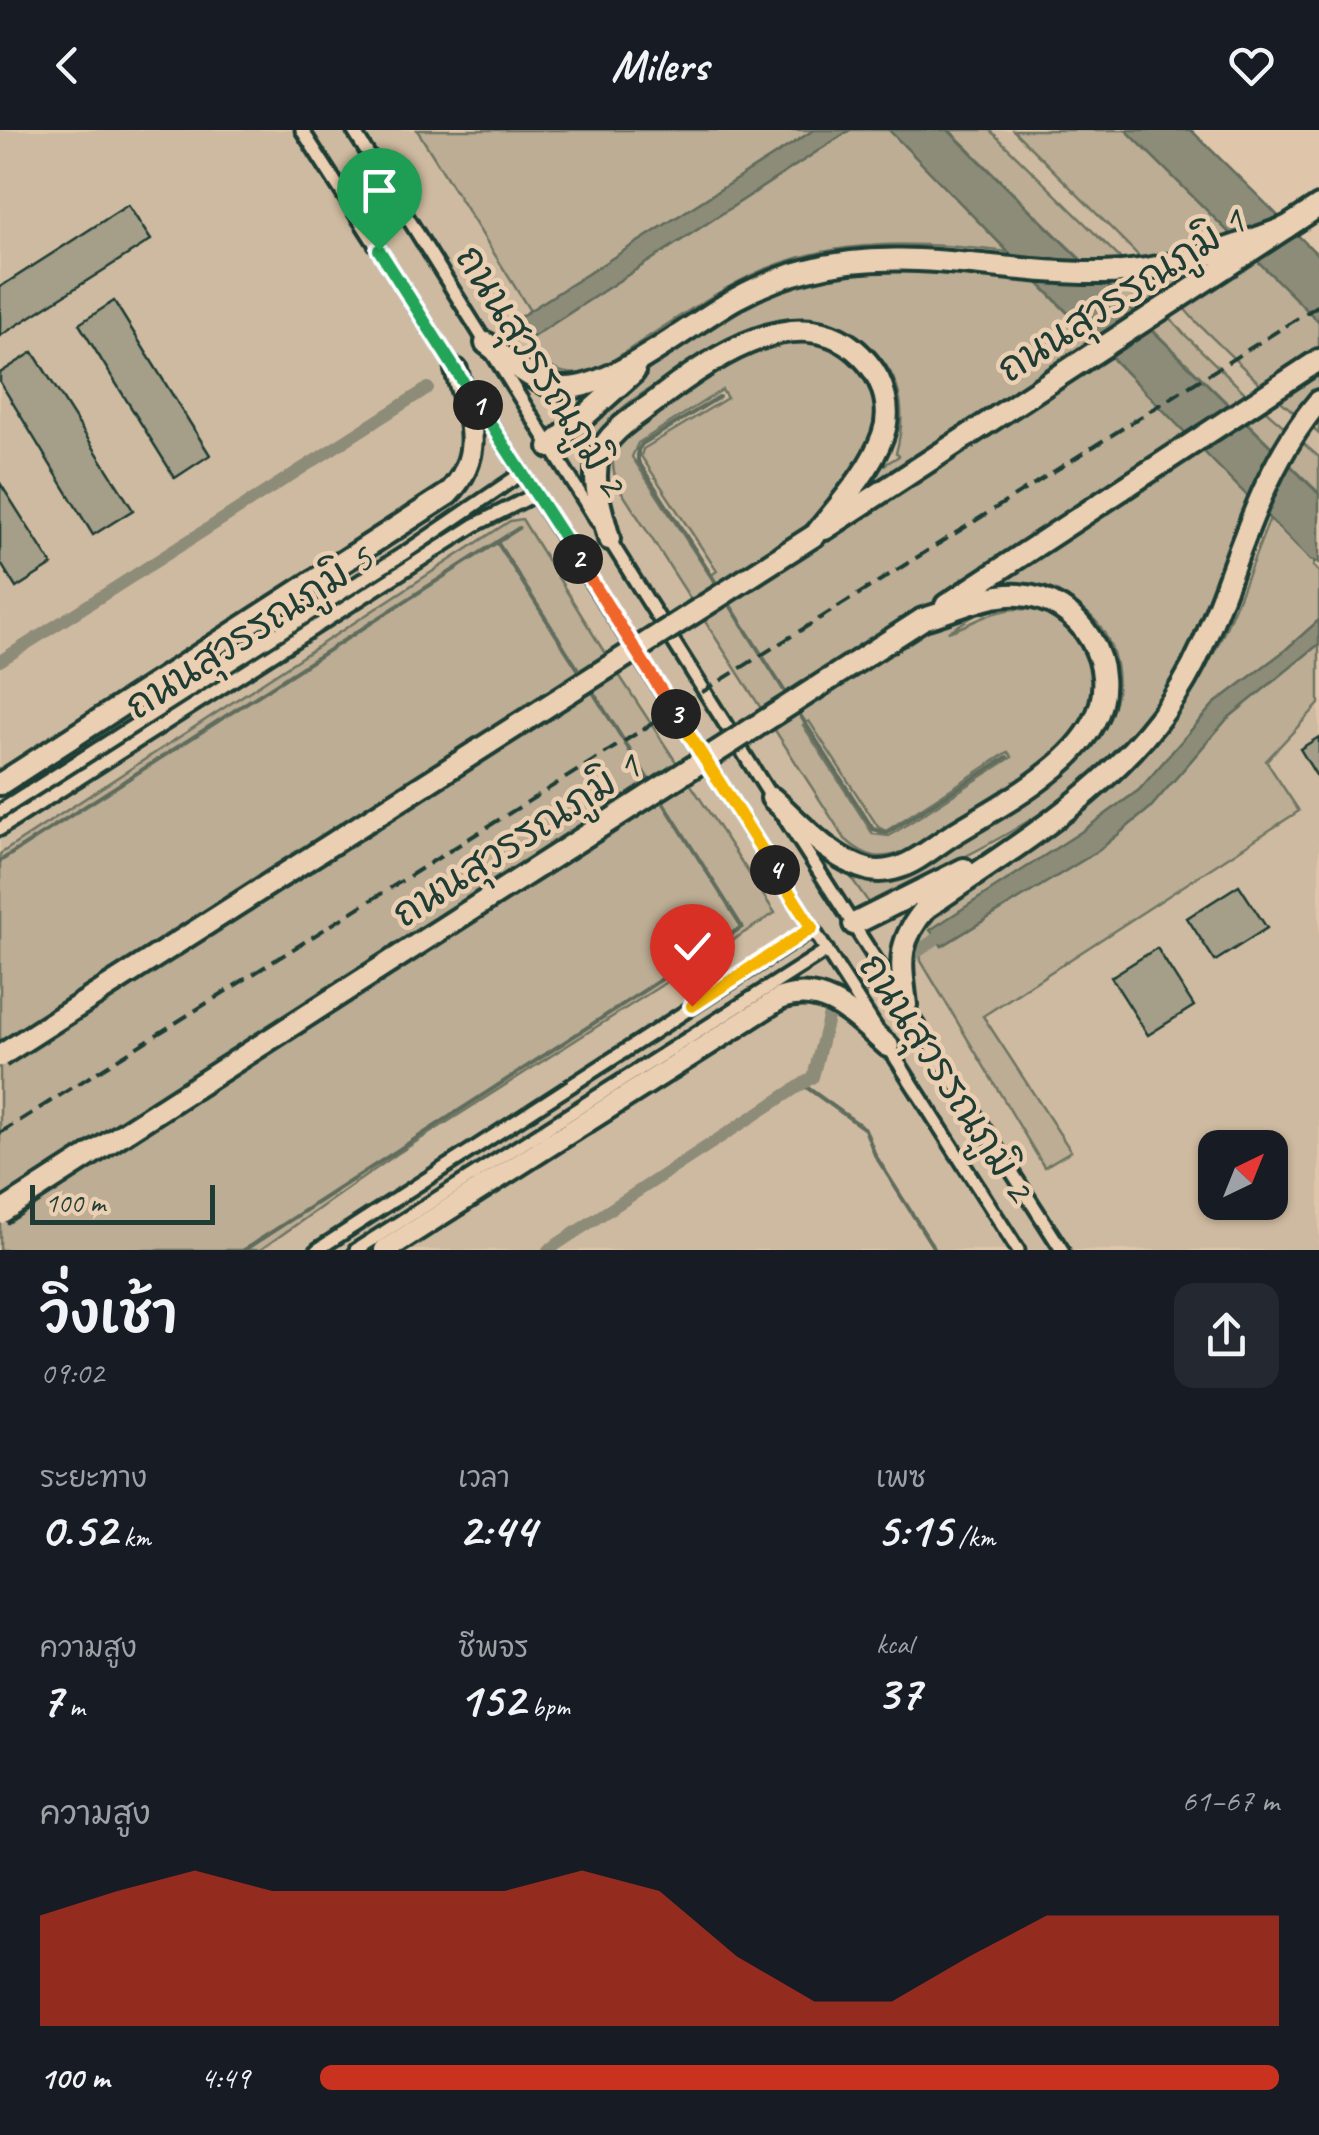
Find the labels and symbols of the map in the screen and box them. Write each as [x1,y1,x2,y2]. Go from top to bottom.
pin [337,148,422,251]
street label: ถนนสุวรรณภูมิ 1 [988,195,1258,397]
street label: ถนนสุวรรณภูมิ 2 [441,236,639,509]
pin: 1 [453,380,503,430]
street label: ถนนสุวรรณภูมิ 5 [116,532,386,734]
pin: 2 [553,534,603,584]
pin: 3 [651,689,701,739]
street label: ถนนสุวรรณภูมิ 1 [383,740,653,942]
pin: 4 [750,845,800,895]
pin [650,904,735,1007]
street label: ถนนสุวรรณภูมิ 2 [844,944,1046,1215]
north arrow [1198,1130,1288,1220]
scale bar [30,1180,215,1224]

